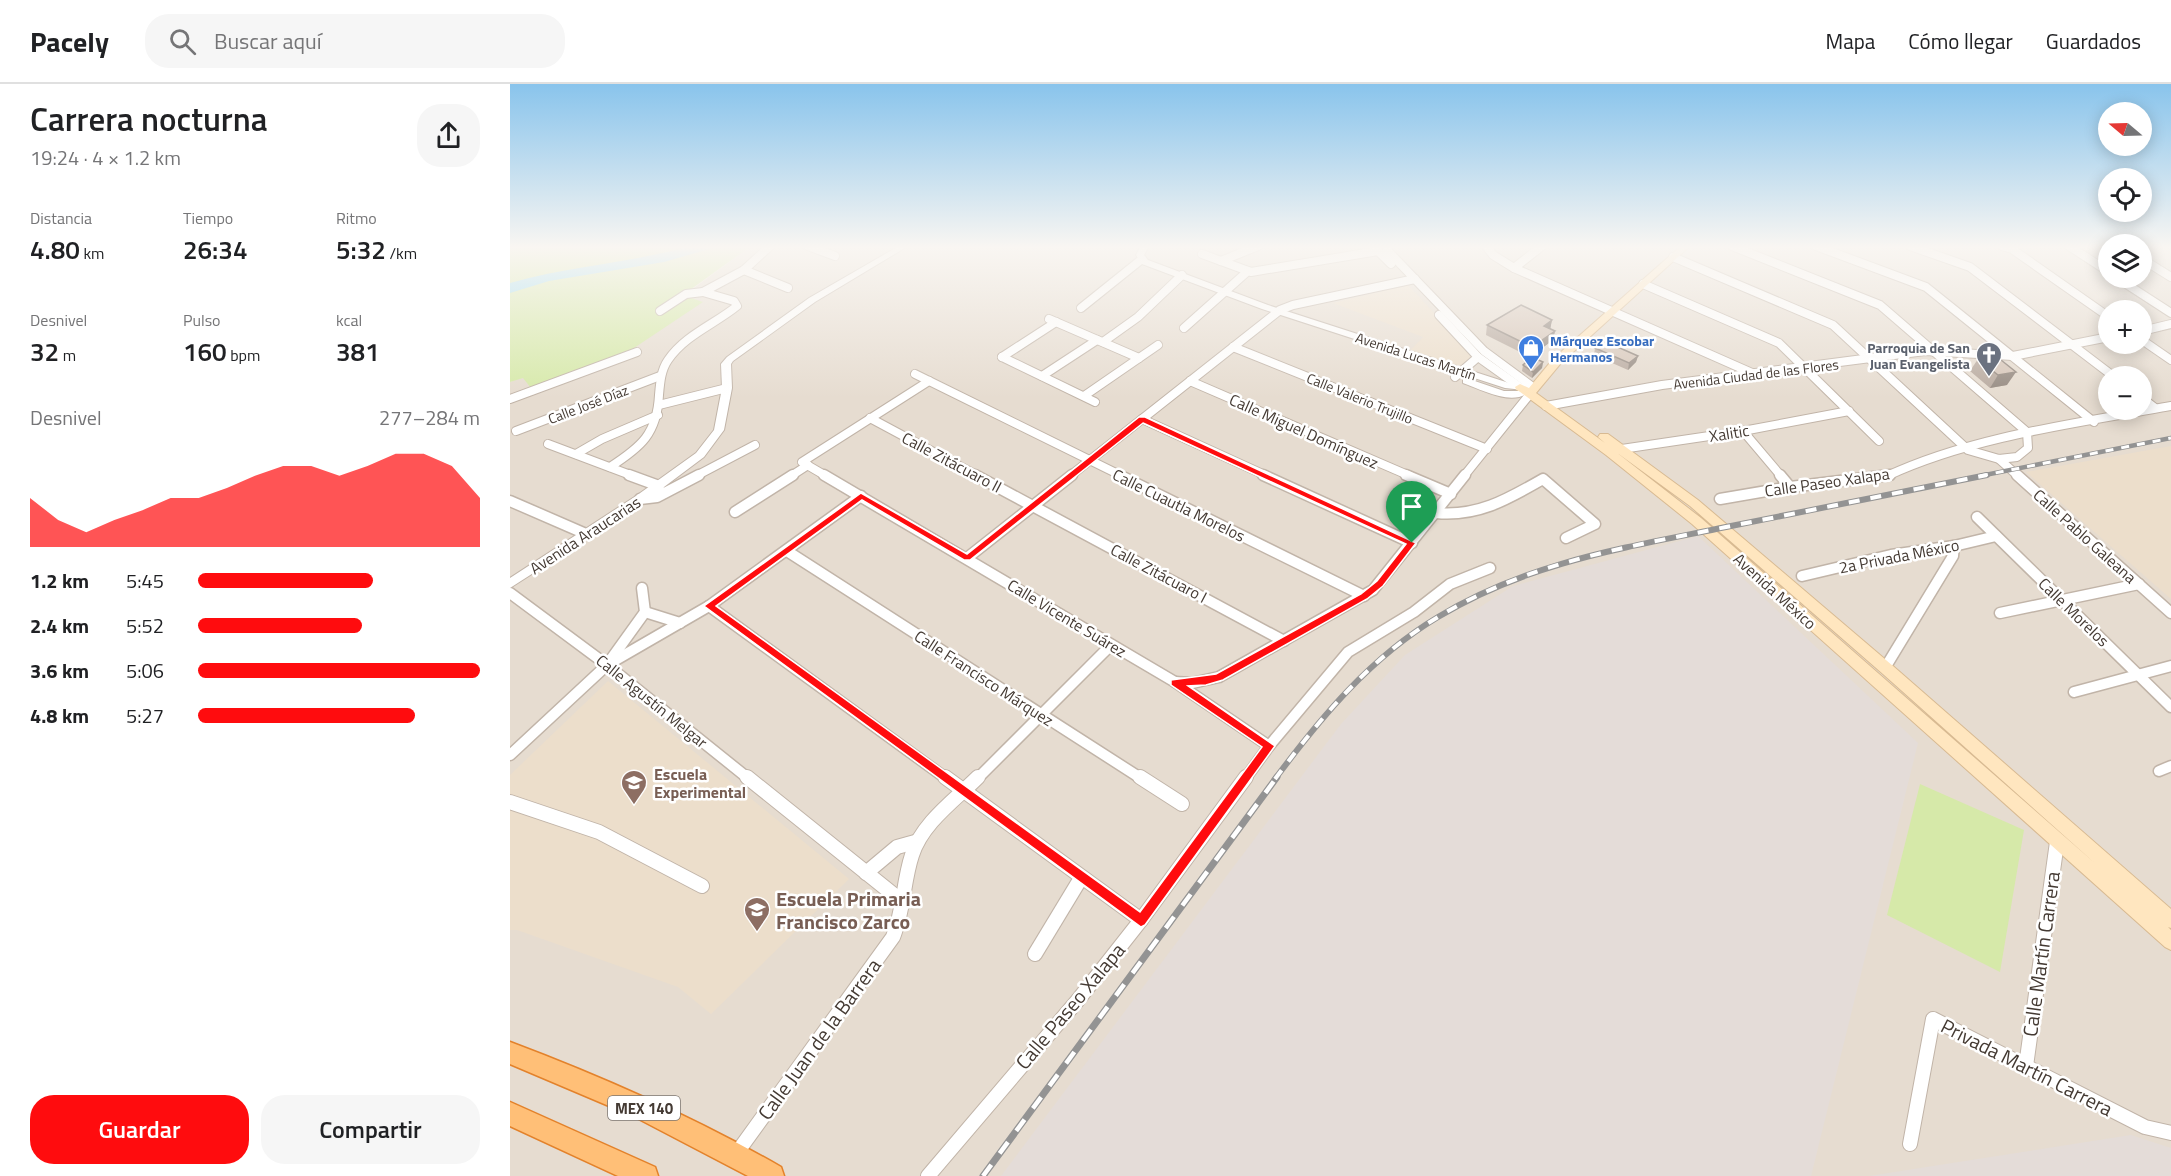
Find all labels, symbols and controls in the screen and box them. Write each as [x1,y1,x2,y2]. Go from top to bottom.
search box [145,14,565,68]
text: Pacely [30,20,109,63]
text: Buscar aquí [214,24,322,58]
icon: search [166,25,199,58]
text: Mapa [1826,25,1875,57]
text: Cómo llegar [1908,25,2013,57]
text: Guardados [2046,25,2141,57]
text: Carrera nocturna [30,94,268,144]
north arrow [2098,102,2152,156]
map controls [2098,102,2152,420]
button: share [417,104,480,167]
text: 19:24 · 4 × 1.2 km [30,142,181,173]
button: locate [2098,168,2152,222]
text: Distancia [30,206,92,230]
text: Tiempo [183,206,233,230]
text: Ritmo [336,206,377,230]
text: 4.80 [30,230,80,269]
text: 26:34 [183,230,247,269]
text: 5:32 [336,230,386,269]
button: layers [2098,234,2152,288]
text: km [80,241,104,265]
text: /km [386,241,417,265]
button: + [2098,300,2152,354]
text: Desnivel [30,308,87,332]
text: Pulso [183,308,221,332]
text: kcal [336,308,362,332]
street label: Avenida Lucas Martín [1353,327,1479,385]
place label: Márquez Escobar Hermanos [1550,330,1654,367]
text: 32 [30,332,59,371]
text: 160 [183,332,227,371]
text: 381 [336,332,380,371]
shop icon: Márquez Escobar Hermanos [1516,333,1546,371]
place label: Parroquia de San Juan Evangelista [1867,337,1970,374]
church icon: Parroquia de San Juan Evangelista [1974,340,2004,378]
text: m [59,343,76,367]
text: bpm [227,343,260,367]
street label: Avenida Ciudad de las Flores [1672,353,1840,395]
button: − [2098,366,2152,420]
street label: Calle Valerio Trujillo [1304,367,1416,429]
street label: Calle José Díaz [545,379,631,429]
street label: Calle Miguel Domínguez [1226,387,1382,475]
text: Desnivel [30,402,102,433]
text: 277–284 m [379,402,480,433]
street label: Xalitic [1707,418,1751,448]
street label: Calle Zitácuaro II [898,426,1006,498]
street label: Calle Paseo Xalapa [1763,461,1891,503]
street label: Calle Cuautla Morelos [1109,462,1249,548]
pin [1386,481,1437,543]
street label: Calle Pablo Galeana [2028,483,2142,589]
street label: Avenida Araucarias [525,490,645,580]
icon: arrive [1395,490,1428,523]
street label: 2a Privada México [1837,533,1961,579]
street label: Calle Zitácuaro I [1106,537,1212,609]
street label: Avenida México [1728,547,1822,635]
text: 1.2 km [30,565,89,596]
text: 5:45 [126,565,164,596]
street label: Calle Morelos [2033,572,2115,652]
street label: Calle Vicente Suárez [1003,573,1131,663]
text: 2.4 km [30,610,89,641]
text: 5:52 [126,610,164,641]
street label: Calle Francisco Márquez [910,624,1058,732]
street label: Calle Agustín Melgar [591,648,713,754]
text: 3.6 km [30,655,89,686]
text: 5:06 [126,655,164,686]
text: 4.8 km [30,700,89,731]
text: 5:27 [126,700,164,731]
place label: Escuela Experimental [654,762,746,804]
school or university icon: Escuela Experimental [619,768,649,806]
street label: Calle Martín Carrera [2014,869,2068,1039]
place label: Escuela Primaria Francisco Zarco [776,883,921,937]
school or university icon: Escuela Primaria Francisco Zarco [742,895,772,933]
street label: Calle Paseo Xalapa [1008,936,1132,1076]
street label: Calle Juan de la Barrera [750,952,888,1126]
street label: Privada Martín Carrera [1936,1010,2118,1124]
button: Guardar [30,1095,249,1164]
button: Compartir [261,1095,480,1164]
road number: MEX 140 [608,1096,680,1120]

